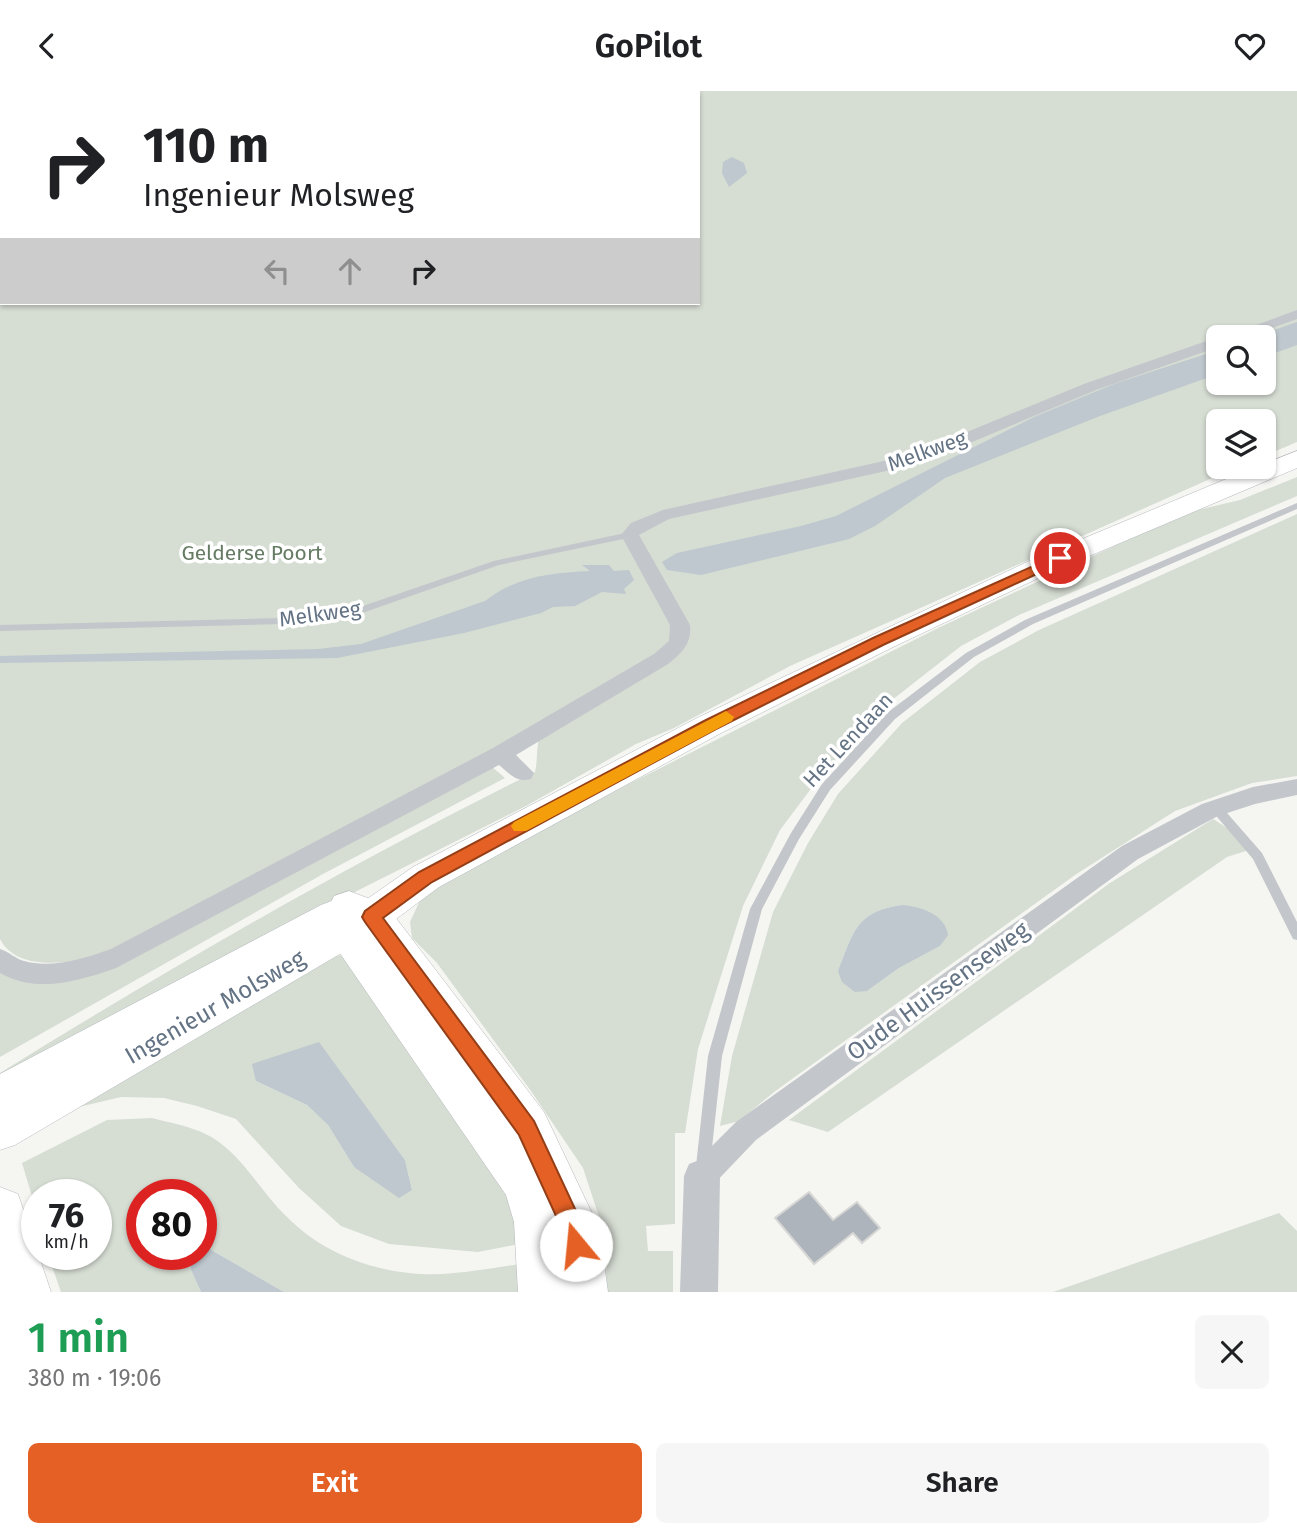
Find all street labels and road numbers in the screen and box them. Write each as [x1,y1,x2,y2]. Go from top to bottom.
street label: Melkweg [884,425,970,477]
street label: Melkweg [278,595,363,633]
street label: Het Lendaan [798,687,898,793]
street label: Oude Huissenseweg [842,915,1035,1066]
street label: Ingenieur Molsweg [120,944,311,1070]

